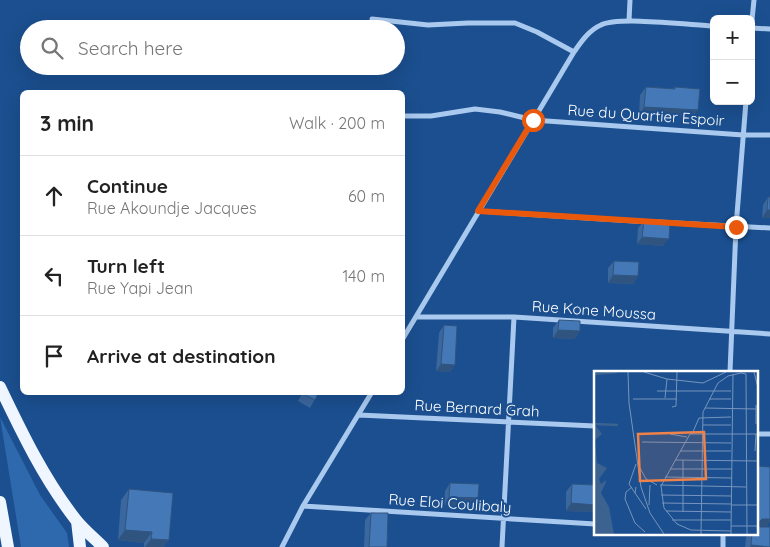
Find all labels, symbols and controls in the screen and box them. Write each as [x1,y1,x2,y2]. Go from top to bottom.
map controls [710,15,755,105]
button: + [710,15,755,60]
search box [20,20,405,75]
icon: search [38,34,66,62]
text: Search here [78,36,183,60]
button: − [710,60,755,105]
street label: Rue du Quartier Espoir [567,100,725,130]
route start [522,109,545,132]
text: 3 min [40,110,94,136]
text: Walk · 200 m [289,113,385,133]
text: Continue [87,174,168,198]
icon: ahead [40,182,68,210]
text: 60 m [348,186,385,206]
text: Rue Akoundje Jacques [87,198,257,218]
route end [725,216,748,239]
text: Turn left [87,254,165,278]
icon: left [40,262,68,290]
text: 140 m [342,266,385,286]
text: Rue Yapi Jean [87,278,193,298]
street label: Rue Kone Moussa [531,296,657,324]
icon: arrive [40,342,68,370]
text: Arrive at destination [87,344,276,368]
inset map [594,371,758,534]
street label: Rue Bernard Grah [414,395,540,421]
street label: Rue Eloi Coulibaly [388,489,512,517]

